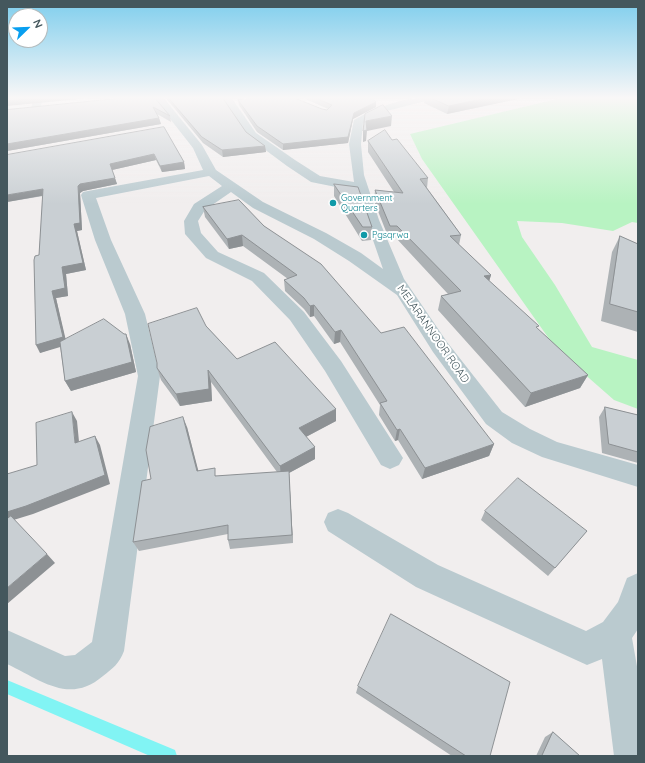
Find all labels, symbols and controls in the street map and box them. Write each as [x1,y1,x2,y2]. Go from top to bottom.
north arrow [8,8,48,48]
text: N [30,17,46,30]
place label: Government Quarters [341,193,393,214]
marker: Government Quarters [328,198,338,208]
marker: Pgsqrwa [359,230,369,240]
place label: Pgsqrwa [372,230,409,240]
street label: MELARANNOOR ROAD [394,282,472,386]

